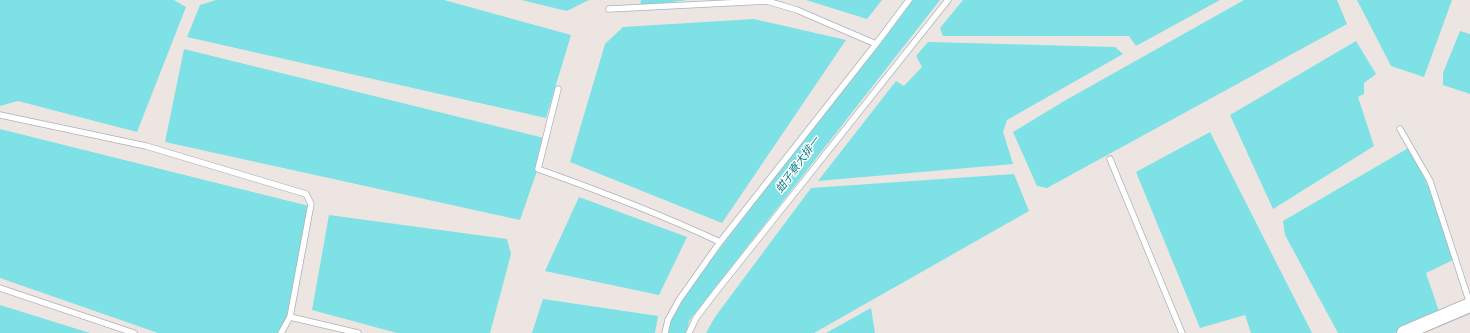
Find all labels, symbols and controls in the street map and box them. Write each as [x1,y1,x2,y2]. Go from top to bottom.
water label: 蚶子寮大排一 [773,134,823,196]

